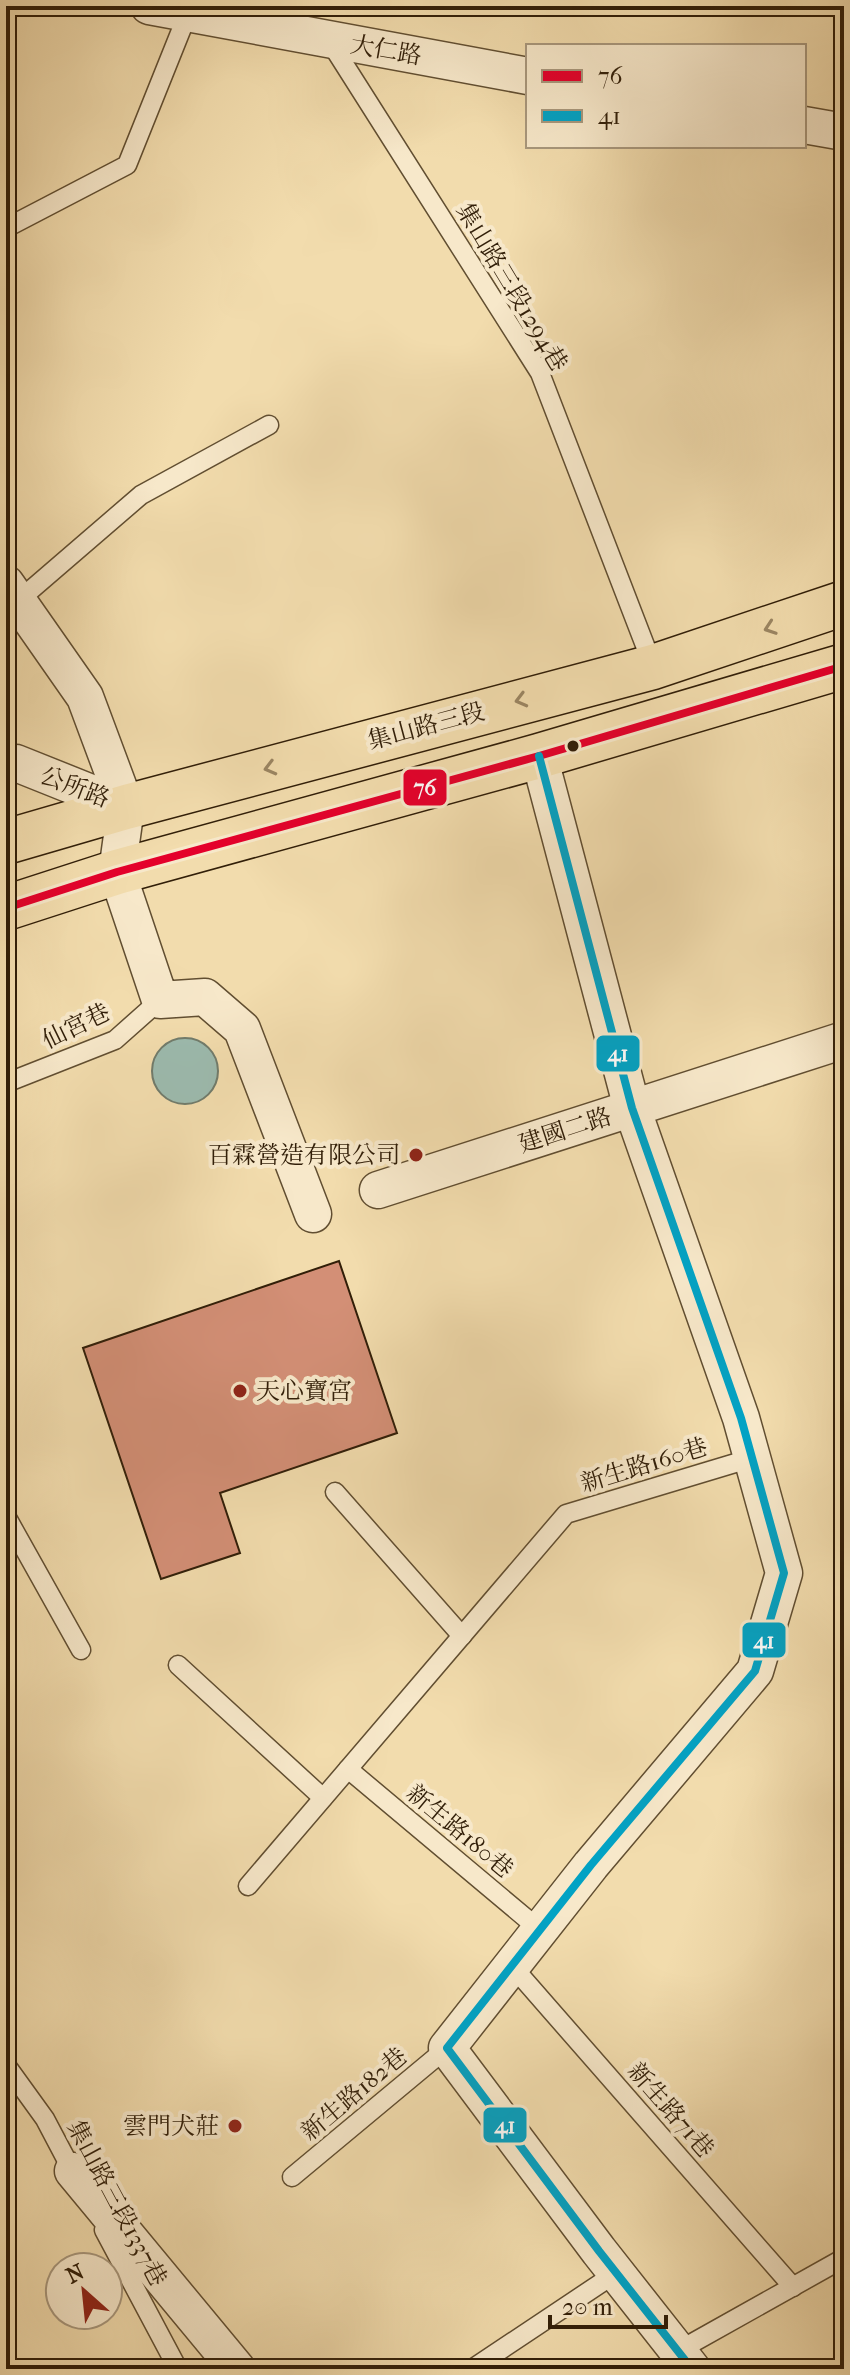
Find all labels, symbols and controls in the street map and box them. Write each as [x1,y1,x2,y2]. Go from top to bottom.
street label: 大仁路 [348,30,424,70]
legend [526,44,806,148]
text: 76 [598,62,624,90]
text: 41 [598,102,621,130]
street label: 集山路三段1294巷 [451,198,573,376]
one-way arrow [764,618,778,634]
one-way arrow [514,691,528,708]
street label: 集山路三段 [364,697,488,755]
unlabelled marker [565,738,581,754]
one-way arrow [263,759,277,776]
street label: 公所路 [36,761,114,813]
line badge: 76 [402,768,448,807]
text: 76 [413,775,437,801]
street label: 仙宮巷 [38,998,114,1054]
line badge: 41 [595,1034,641,1073]
text: 41 [607,1041,628,1067]
street label: 建國二路 [515,1102,615,1158]
place label: 百霖營造有限公司 [208,1141,400,1169]
marker: 百霖營造有限公司 [407,1146,425,1164]
place label: 天心寶宮 [256,1377,352,1405]
marker: 天心寶宮 [231,1382,249,1400]
street label: 新生路160巷 [577,1433,711,1497]
line badge: 41 [741,1621,787,1659]
text: 41 [753,1628,774,1654]
street label: 新生路180巷 [401,1779,519,1883]
street label: 新生路182巷 [296,2042,412,2146]
street label: 新生路71巷 [622,2057,720,2163]
line badge: 41 [482,2106,528,2144]
place label: 雲門犬莊 [123,2112,219,2140]
text: 41 [494,2113,515,2139]
street label: 集山路三段1337巷 [61,2115,173,2291]
marker: 雲門犬莊 [226,2117,244,2135]
north arrow [44,2251,124,2331]
text: N [62,2259,89,2289]
scale bar [550,2279,666,2329]
text: 20 m [562,2293,613,2321]

